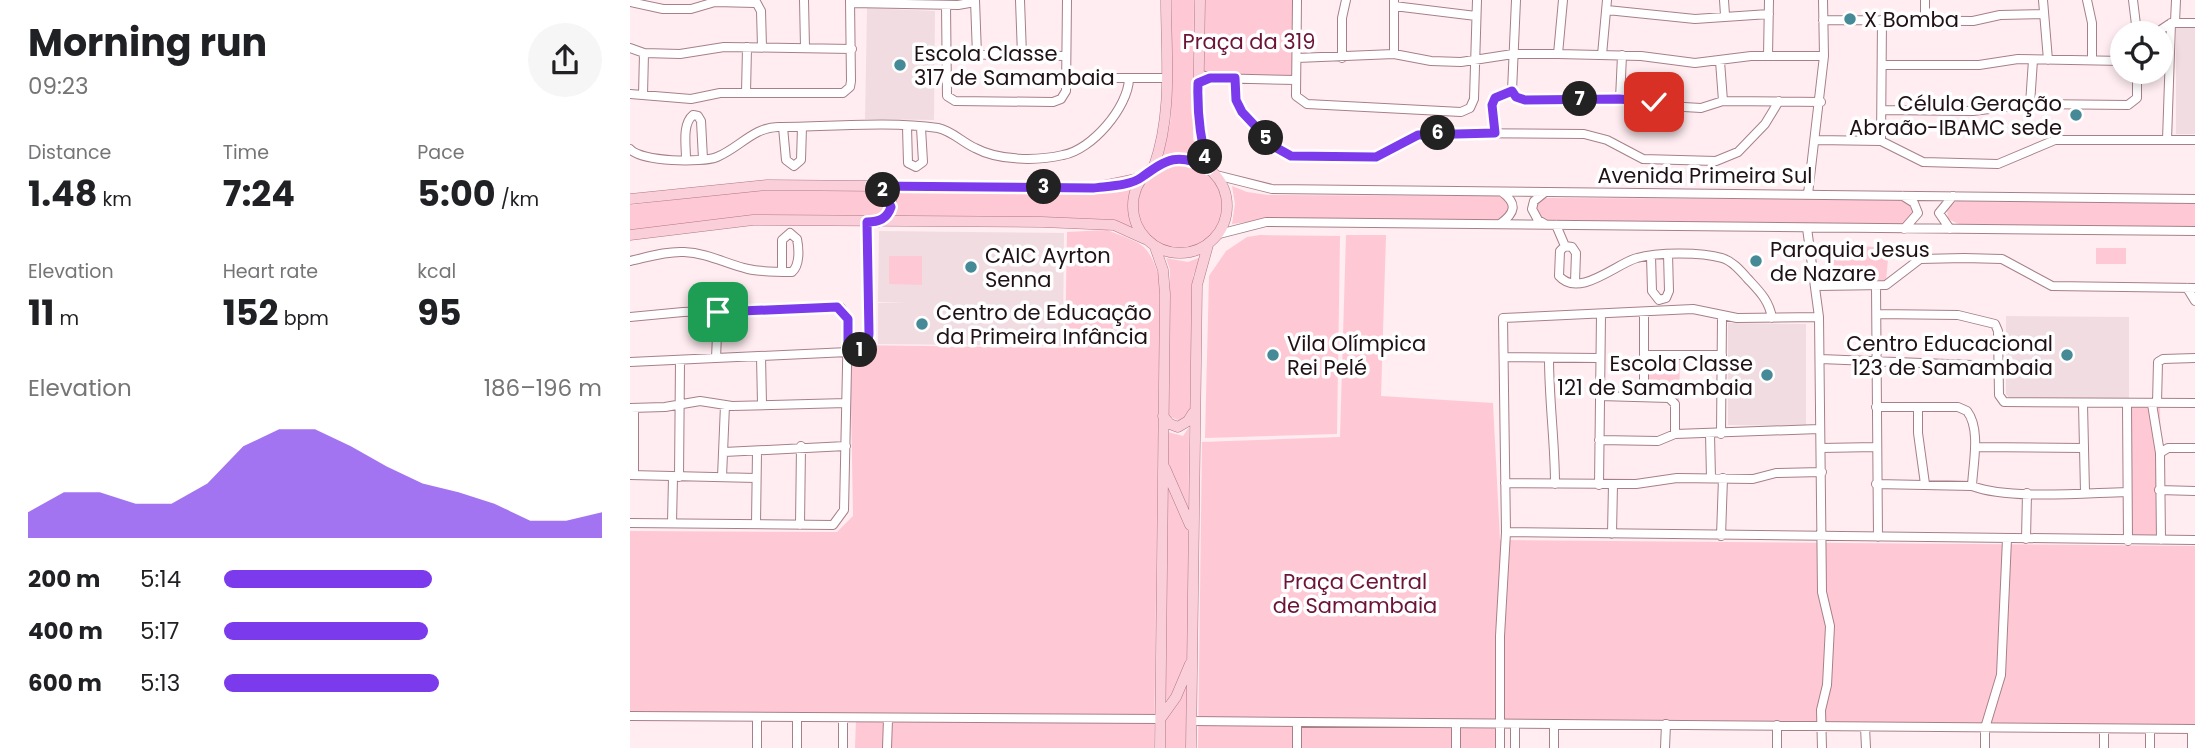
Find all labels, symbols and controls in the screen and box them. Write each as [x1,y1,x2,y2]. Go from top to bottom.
place label: X Bomba [1864,5,1959,34]
marker: X Bomba [1842,11,1858,27]
text: Morning run [28,16,267,69]
map controls [2110,21,2173,84]
button: locate [2110,21,2173,84]
button: share [528,23,602,97]
park label: Praça da 319 [1182,27,1316,56]
place label: Escola Classe 317 de Samambaia [914,39,1115,92]
marker: Escola Classe 317 de Samambaia [892,57,908,73]
text: 09:23 [28,70,89,102]
pin [1624,72,1684,132]
pin: 7 [1562,82,1598,116]
icon: check [1635,83,1673,121]
text: 7 [1574,85,1585,112]
place label: Célula Geração Abraão-IBAMC sede [1849,89,2062,142]
marker: Célula Geração Abraão-IBAMC sede [2068,107,2084,123]
pin: 6 [1420,116,1456,150]
text: 6 [1431,119,1444,146]
pin: 5 [1248,120,1284,156]
text: 5 [1259,124,1272,151]
text: Distance [28,139,111,166]
text: Time [223,139,269,166]
text: Pace [417,139,465,166]
pin: 4 [1188,140,1222,174]
text: 4 [1198,143,1211,170]
street label: Avenida Primeira Sul [1597,161,1813,190]
text: 1.48 [28,169,97,218]
text: 7:24 [223,169,295,218]
text: 5:00 [417,169,496,218]
pin: 3 [1026,170,1062,204]
pin: 2 [866,172,900,208]
text: 3 [1038,173,1049,200]
text: 2 [877,176,888,203]
text: km [97,186,132,213]
text: /km [496,186,539,213]
place label: Paroquia Jesus de Nazare [1770,235,1930,288]
place label: CAIC Ayrton Senna [985,241,1111,294]
marker: Paroquia Jesus de Nazare [1748,253,1764,269]
text: Elevation [28,258,114,285]
text: Heart rate [223,258,318,285]
text: kcal [417,258,456,285]
marker: CAIC Ayrton Senna [963,259,979,275]
pin [688,282,748,342]
text: 11 [28,288,54,337]
text: 152 [223,288,279,337]
text: 95 [417,288,462,337]
icon: arrive [699,293,737,331]
place label: Centro de Educação da Primeira Infância [936,298,1152,351]
text: m [54,305,79,332]
text: bpm [279,305,329,332]
marker: Centro de Educação da Primeira Infância [914,316,930,332]
place label: Vila Olímpica Rei Pelé [1287,329,1426,382]
place label: Centro Educacional 123 de Samambaia [1846,329,2053,382]
pin: 1 [842,332,877,368]
text: 1 [856,336,863,363]
marker: Vila Olímpica Rei Pelé [1265,347,1281,363]
marker: Centro Educacional 123 de Samambaia [2059,347,2075,363]
place label: Escola Classe 121 de Samambaia [1557,349,1753,402]
marker: Escola Classe 121 de Samambaia [1759,367,1775,383]
text: Elevation [28,372,132,404]
text: 186–196 m [484,372,602,404]
text: 200 m [28,563,100,595]
text: 5:14 [140,563,181,595]
park label: Praça Central de Samambaia [1273,567,1437,620]
text: 400 m [28,615,103,647]
text: 5:17 [140,615,179,647]
text: 600 m [28,667,102,699]
text: 5:13 [140,667,180,699]

